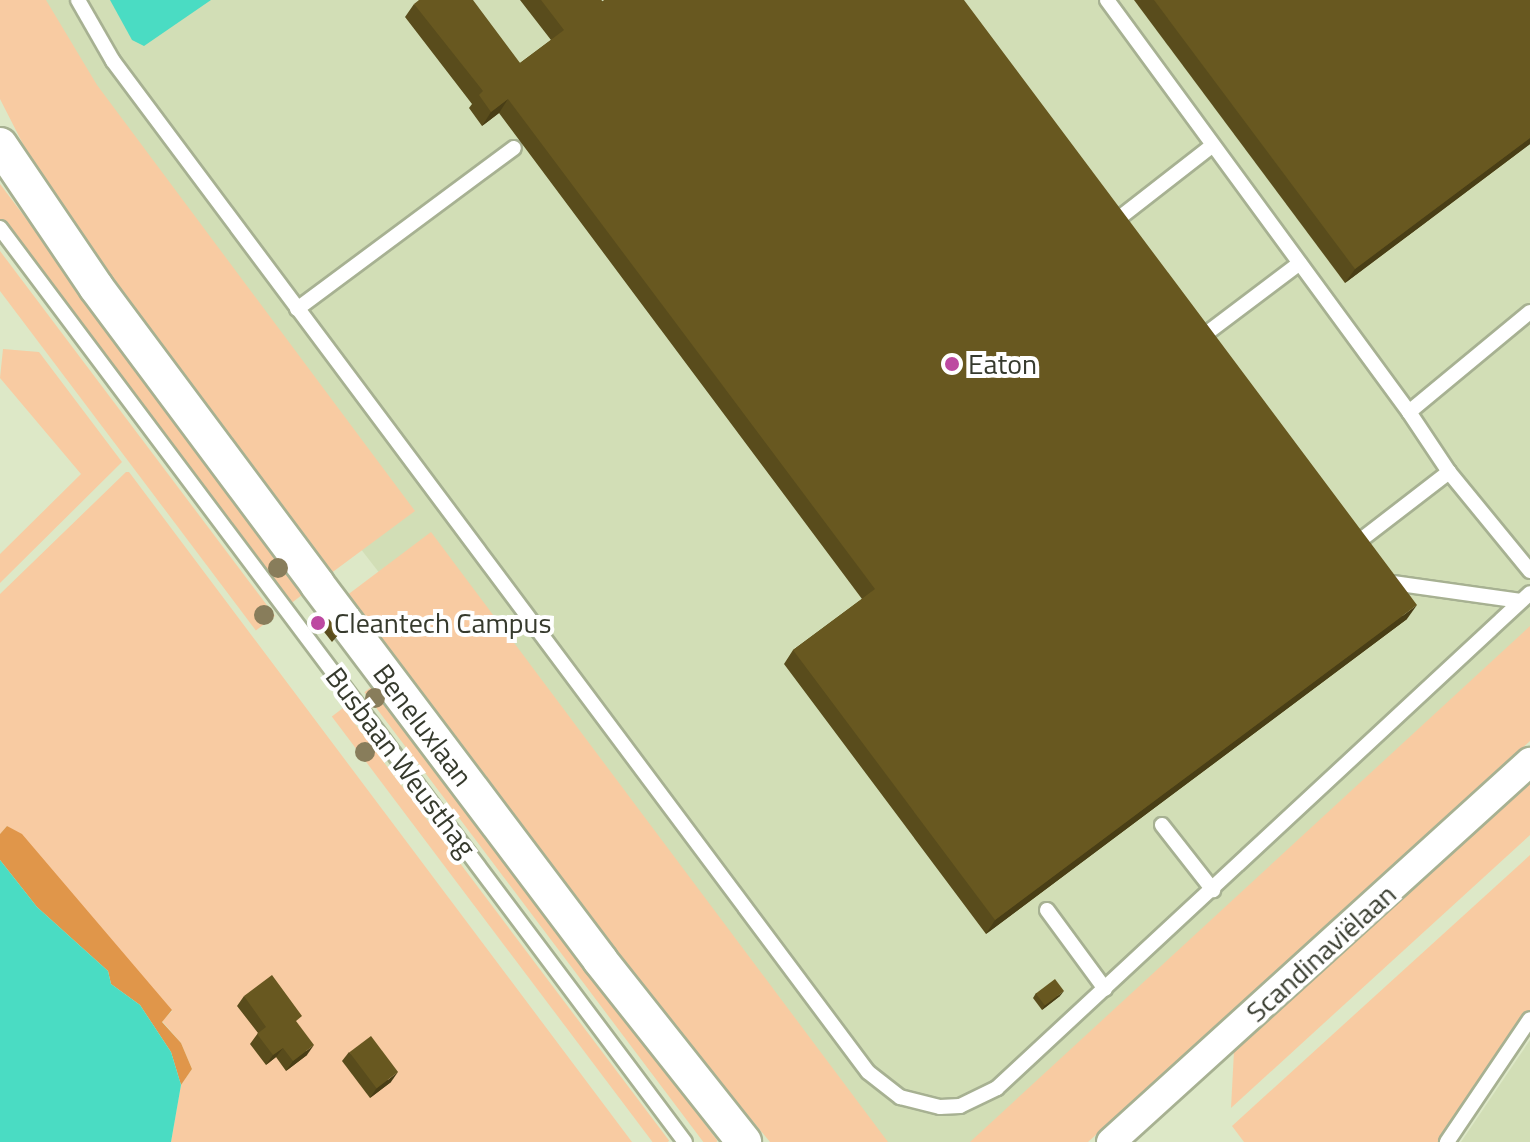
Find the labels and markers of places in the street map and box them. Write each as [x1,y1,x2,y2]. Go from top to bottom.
place label: Eaton [968,347,1037,381]
marker: Eaton [943,355,961,373]
place label: Cleantech Campus [334,606,552,640]
marker: Cleantech Campus [309,614,327,632]

